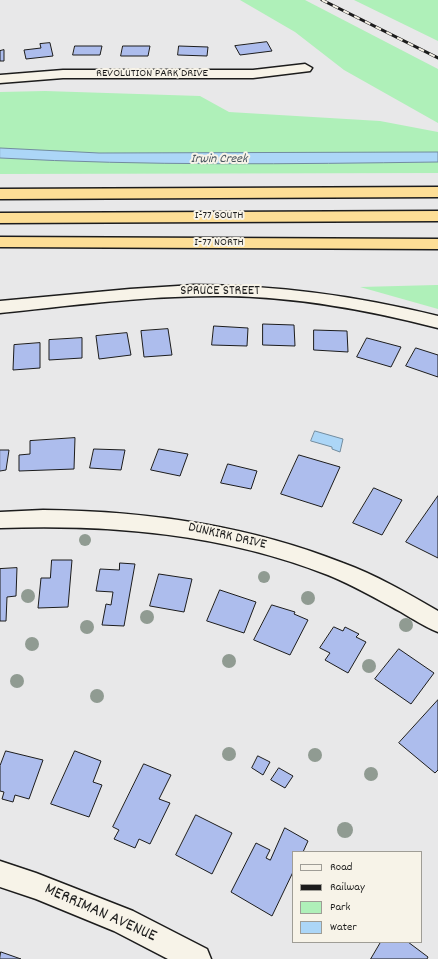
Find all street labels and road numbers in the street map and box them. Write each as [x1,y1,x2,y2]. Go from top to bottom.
street label: REVOLUTION PARK DRIVE [96,67,208,81]
street label: I-77 SOUTH [195,209,243,223]
street label: I-77 NORTH [194,236,244,250]
street label: SPRUCE STREET [180,284,260,300]
street label: DUNKIRK DRIVE [186,520,268,554]
street label: MERRIMAN AVENUE [41,880,159,948]

